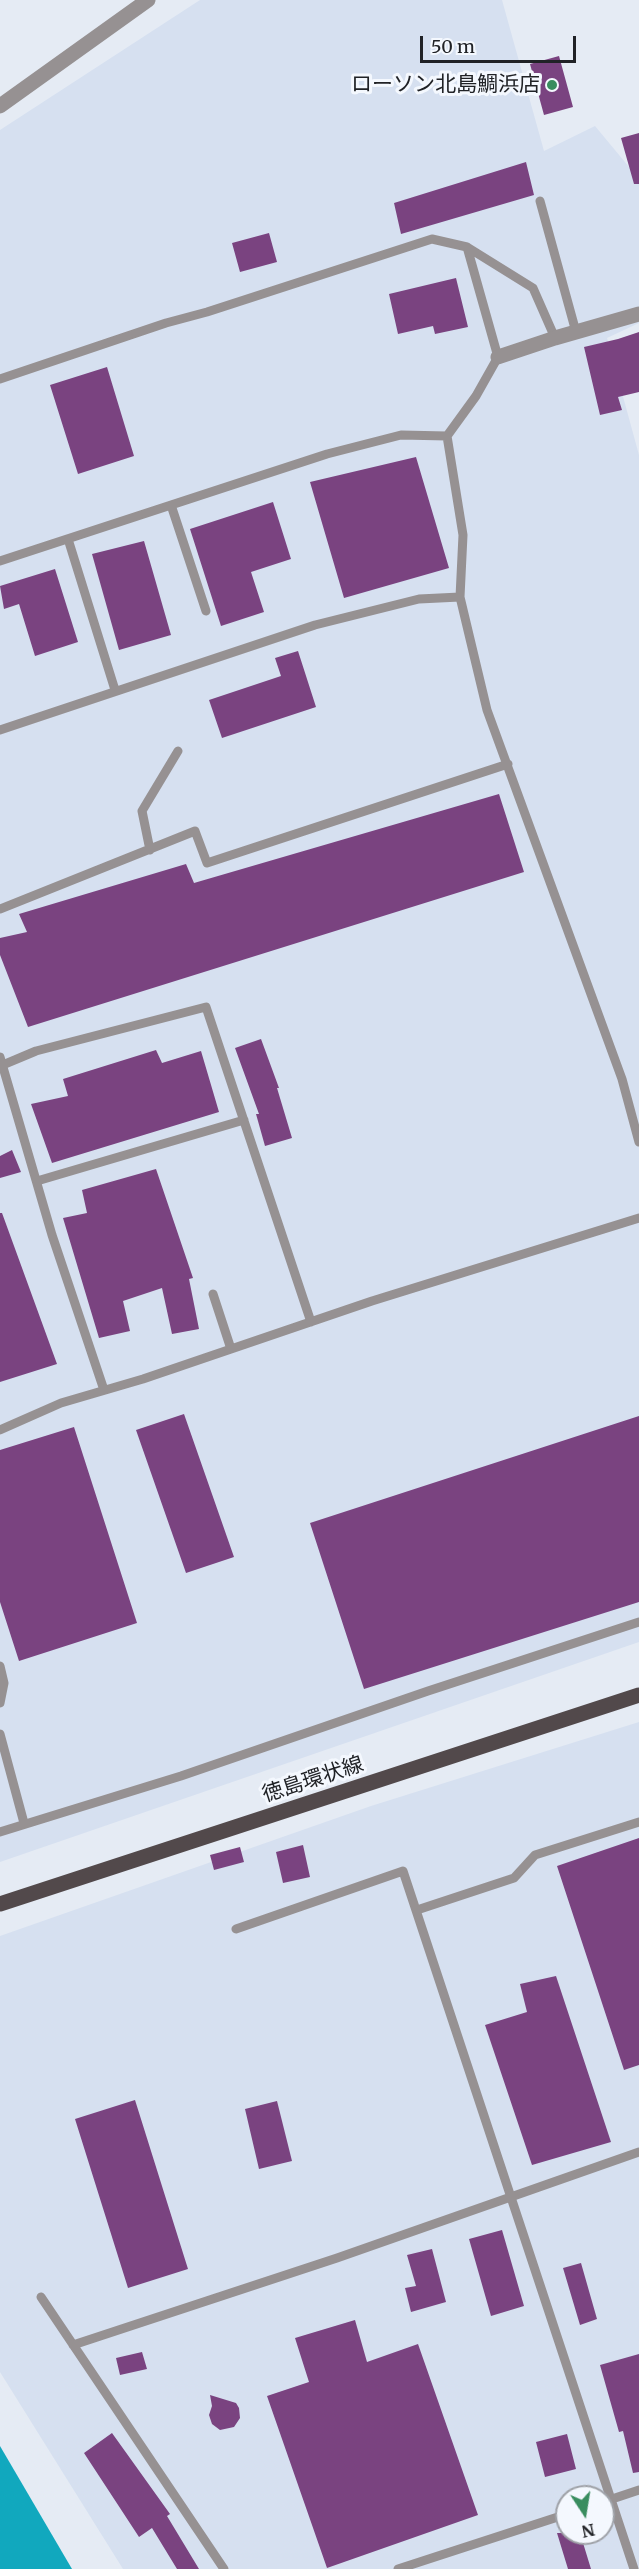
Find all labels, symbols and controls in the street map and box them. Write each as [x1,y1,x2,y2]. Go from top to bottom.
scale bar [423,24,579,62]
text: 50 m [431,35,475,58]
place label: ローソン北島鯛浜店 [351,72,540,98]
marker: ローソン北島鯛浜店 [545,78,559,92]
street label: 徳島環状線 [259,1752,367,1808]
north arrow [555,2485,615,2545]
text: N [580,2520,597,2542]

